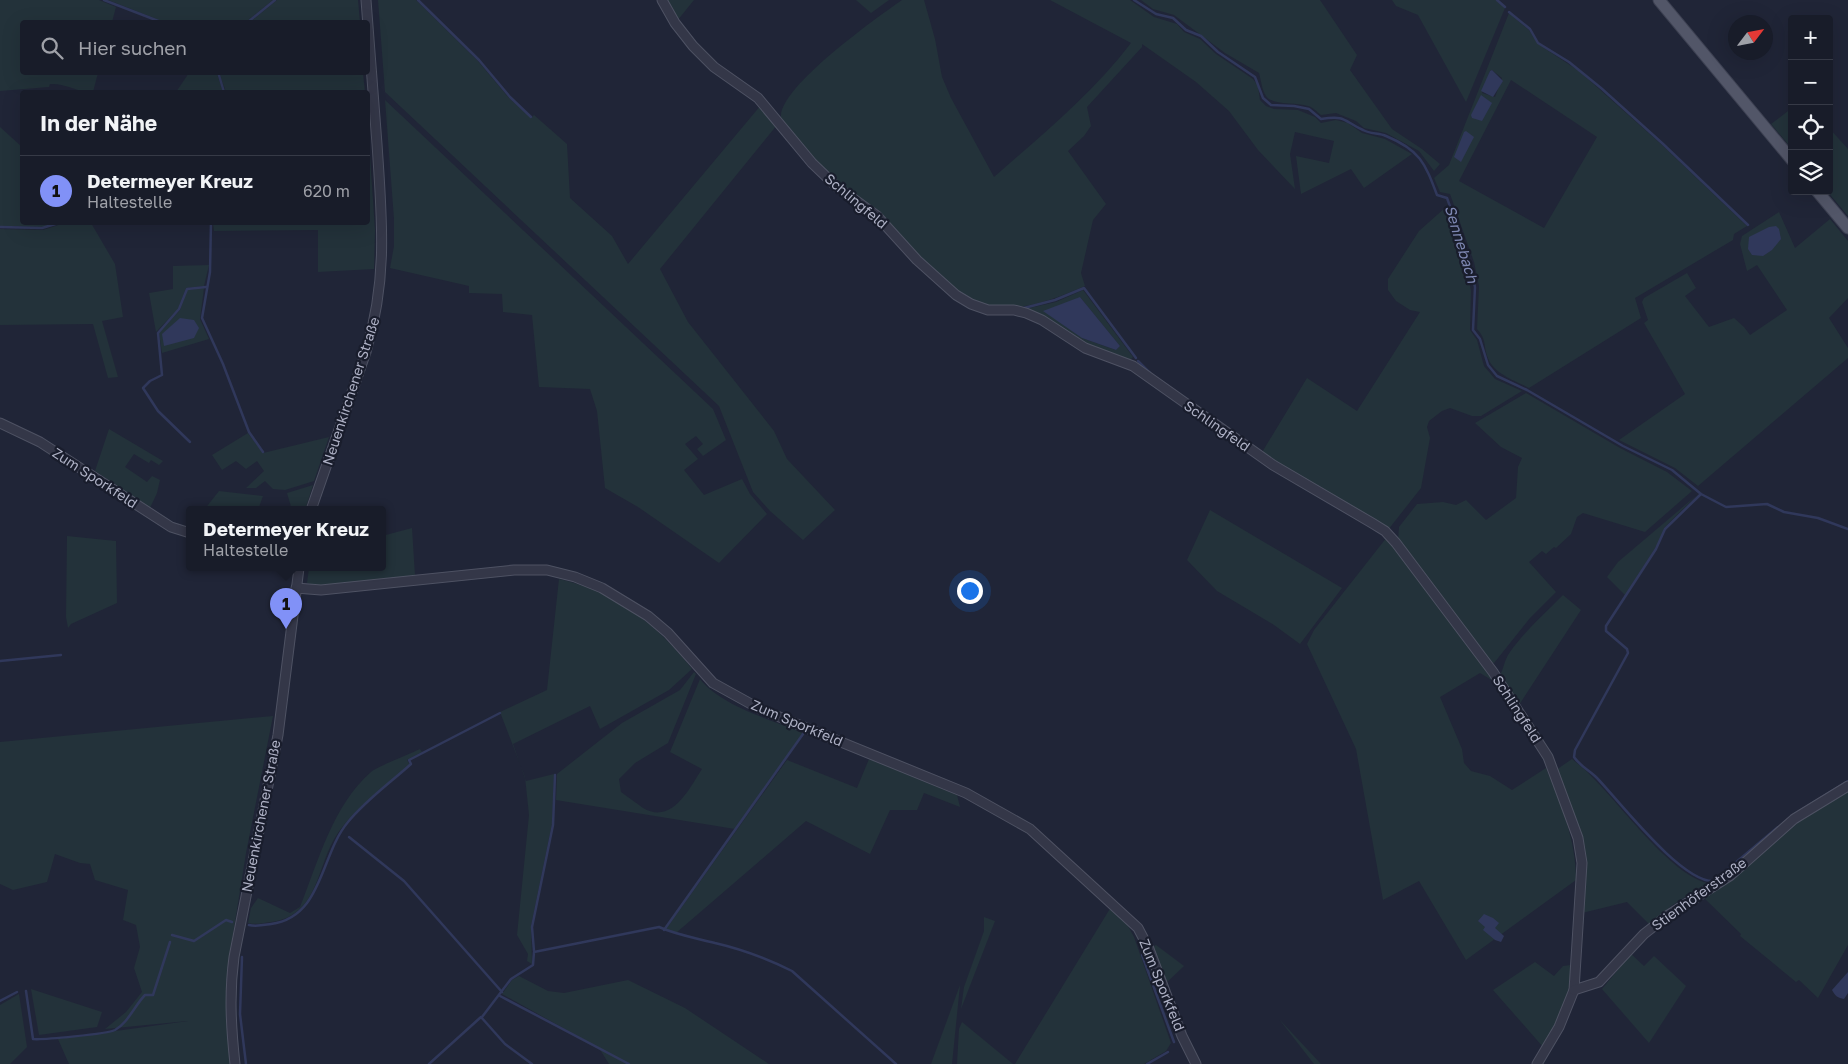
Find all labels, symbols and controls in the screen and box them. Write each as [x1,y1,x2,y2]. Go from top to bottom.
north arrow [1728,15,1773,60]
map controls [1788,15,1833,195]
button: + [1788,15,1833,60]
search box [20,20,370,75]
icon: search [38,34,66,62]
text: Hier suchen [78,36,187,59]
button: − [1788,60,1833,105]
button: locate [1788,105,1833,150]
text: In der Nähe [40,110,157,136]
button: layers [1788,150,1833,195]
text: Determeyer Kreuz [87,169,253,192]
street label: Schlingfeld [821,169,891,232]
text: 1 [52,181,60,201]
text: 620 m [303,181,350,201]
text: Haltestelle [87,192,172,212]
water label: Sennebach [1442,203,1483,286]
street label: Neuenkirchener Straße [319,315,383,467]
street label: Schlingfeld [1181,397,1254,455]
street label: Zum Sporkfeld [50,444,141,511]
popup [186,506,386,571]
text: Determeyer Kreuz [203,517,369,540]
text: Haltestelle [203,540,288,560]
your location [957,578,983,604]
pin: 1 [270,588,302,629]
street label: Schlingfeld [1489,672,1545,746]
street label: Zum Sporkfeld [749,696,846,749]
street label: Neuenkirchener Straße [237,738,284,893]
street label: Stienhöferstraße [1648,854,1749,934]
street label: Zum Sporkfeld [1136,936,1189,1033]

